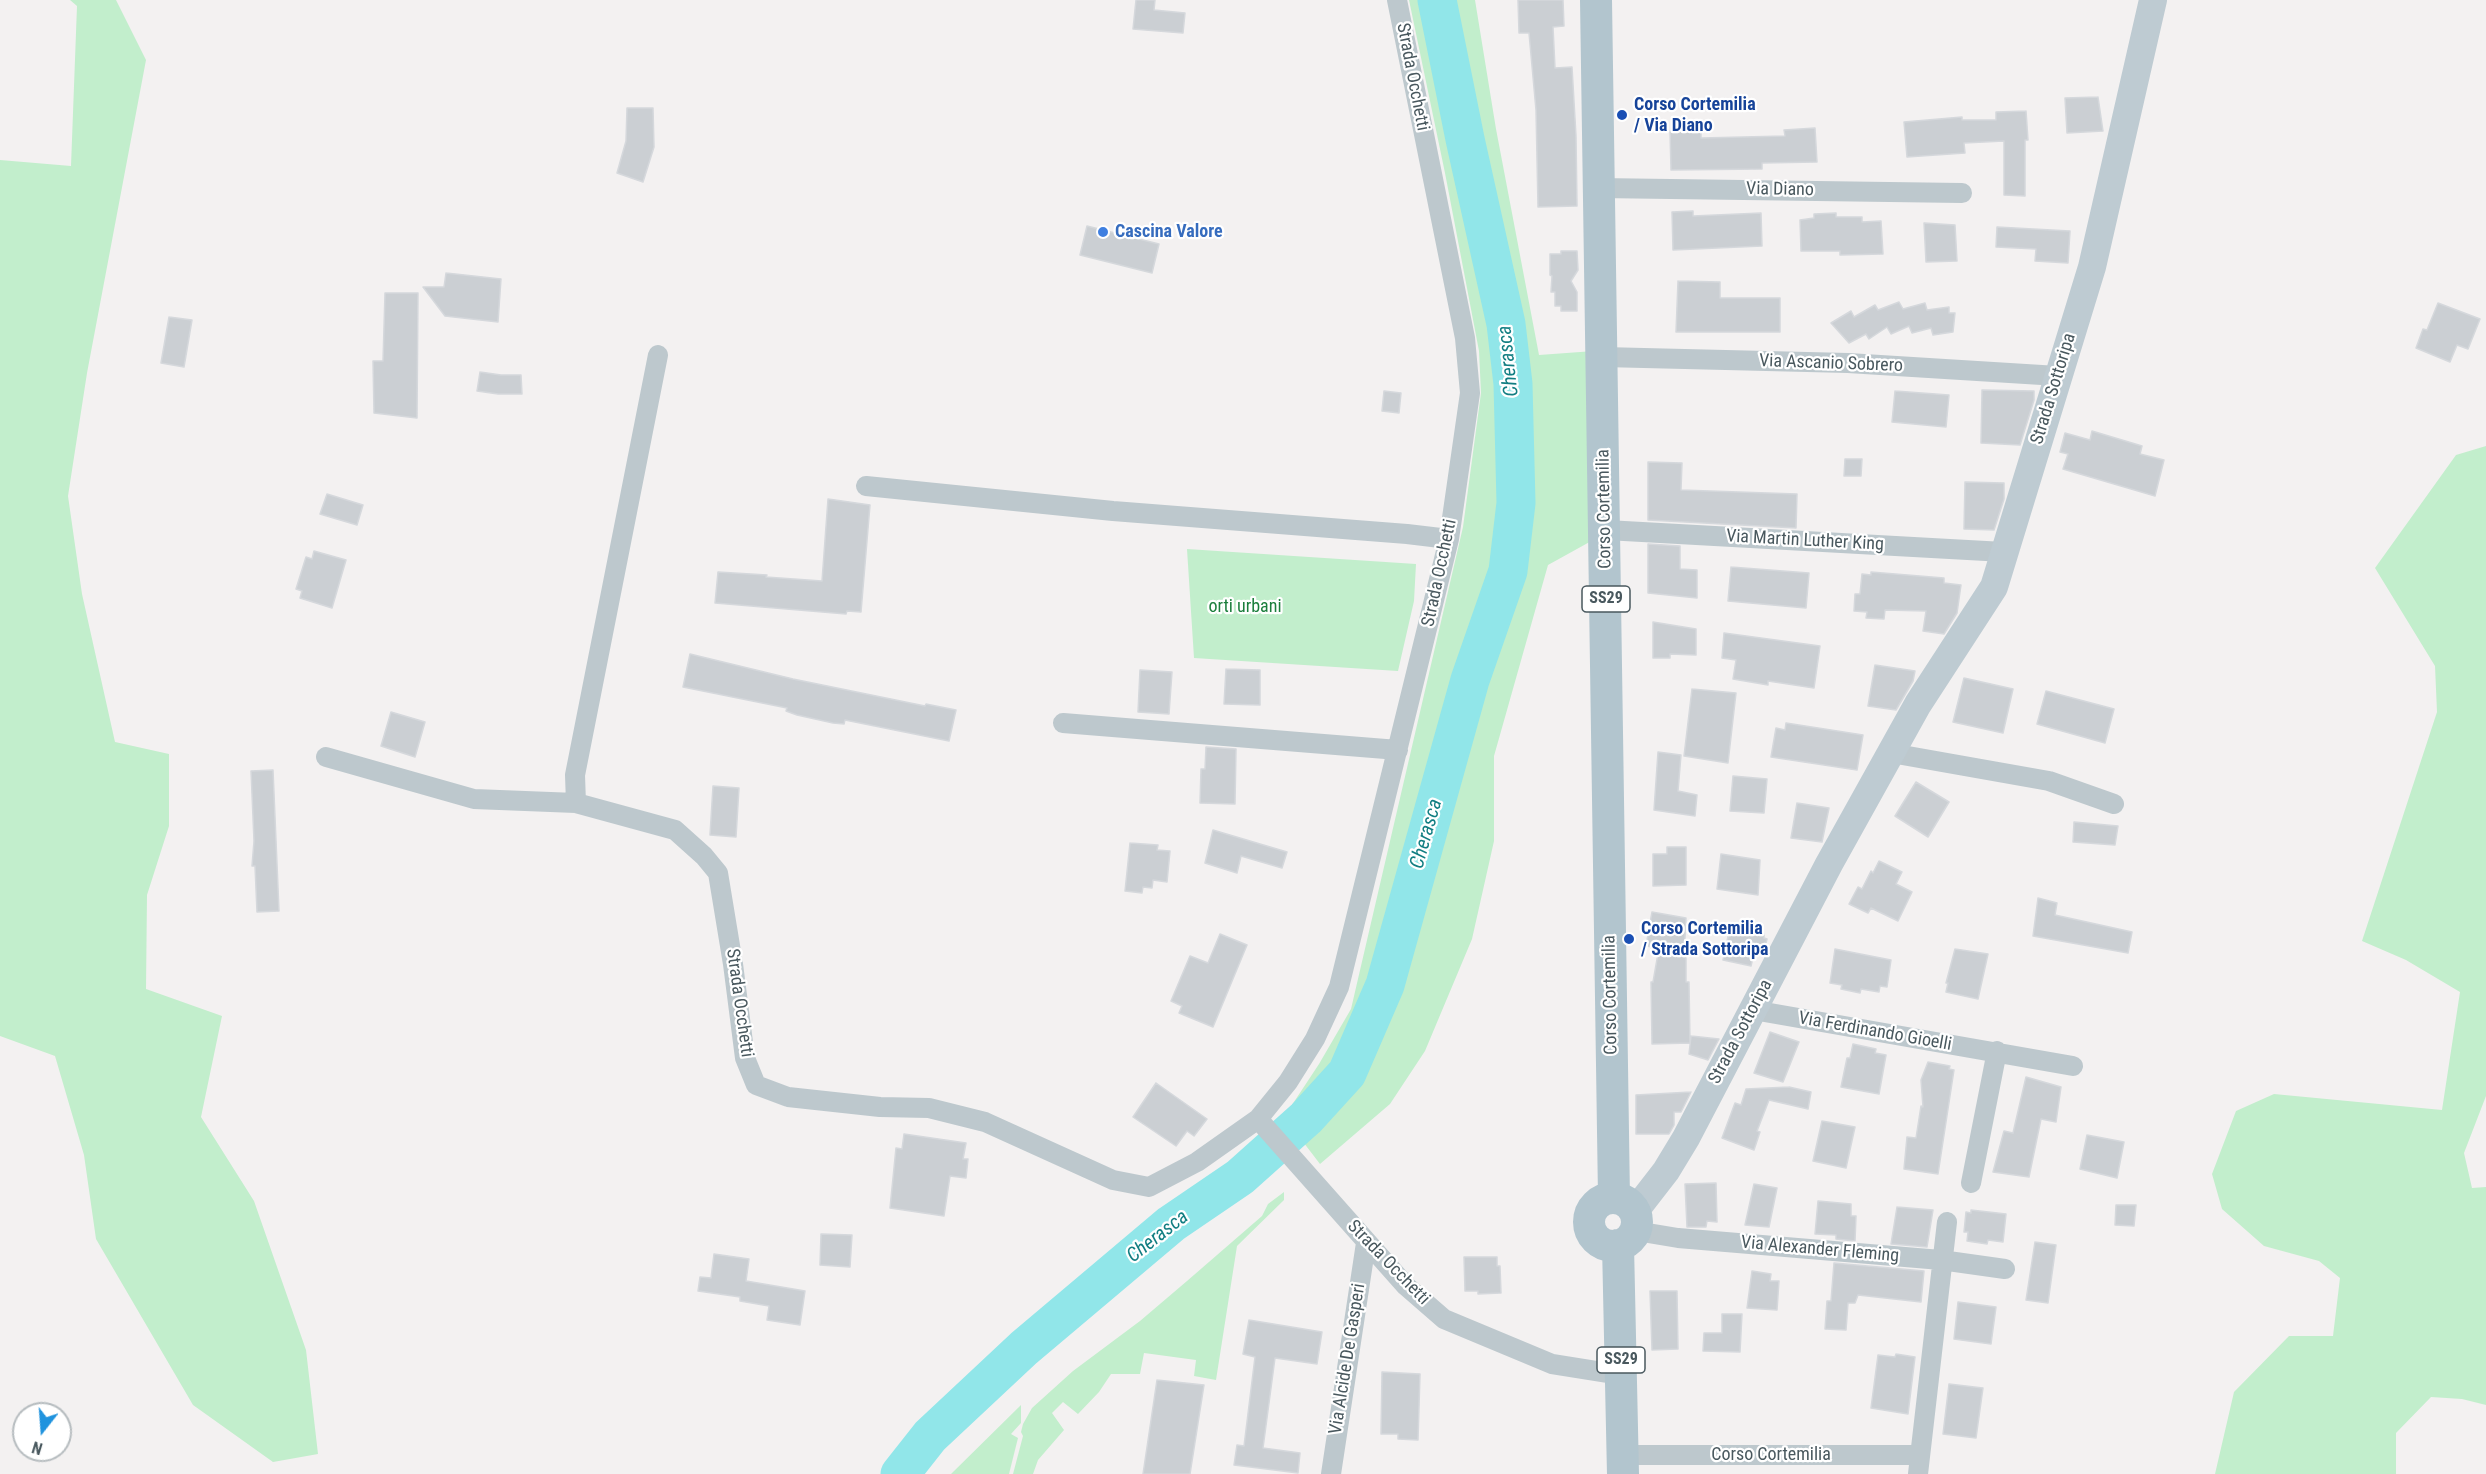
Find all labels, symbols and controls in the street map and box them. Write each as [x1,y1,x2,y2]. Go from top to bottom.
street label: Strada Occhetti [1391,21,1433,133]
place label: Corso Cortemilia / Via Diano [1634,94,1756,136]
marker: Corso Cortemilia / Via Diano [1615,108,1629,122]
street label: Via Diano [1746,179,1814,201]
place label: Cascina Valore [1115,221,1223,243]
marker: Cascina Valore [1096,225,1110,239]
water label: Cherasca [1493,324,1525,398]
street label: Strada Sottoripa [2027,331,2081,447]
street label: Via Ascanio Sobrero [1759,351,1903,377]
street label: Corso Cortemilia [1593,449,1617,569]
street label: Strada Occhetti [1418,517,1462,629]
street label: Via Martin Luther King [1726,526,1884,556]
road number: SS29 [1582,586,1630,612]
park label: orti urbani [1208,596,1282,618]
water label: Cherasca [1406,796,1448,872]
place label: Corso Cortemilia / Strada Sottoripa [1641,918,1768,960]
marker: Corso Cortemilia / Strada Sottoripa [1622,932,1636,946]
street label: Corso Cortemilia [1599,935,1623,1055]
street label: Strada Occhetti [721,947,757,1059]
street label: Strada Sottoripa [1704,976,1778,1088]
street label: Via Ferdinando Gioelli [1797,1008,1953,1056]
water label: Cherasca [1122,1206,1194,1268]
street label: Strada Occhetti [1342,1216,1434,1310]
street label: Via Alexander Fleming [1740,1232,1900,1268]
street label: Via Alcide De Gasperi [1325,1282,1371,1436]
road number: SS29 [1597,1347,1645,1373]
north arrow [12,1402,72,1462]
text: N [30,1437,45,1458]
street label: Corso Cortemilia [1711,1444,1831,1466]

